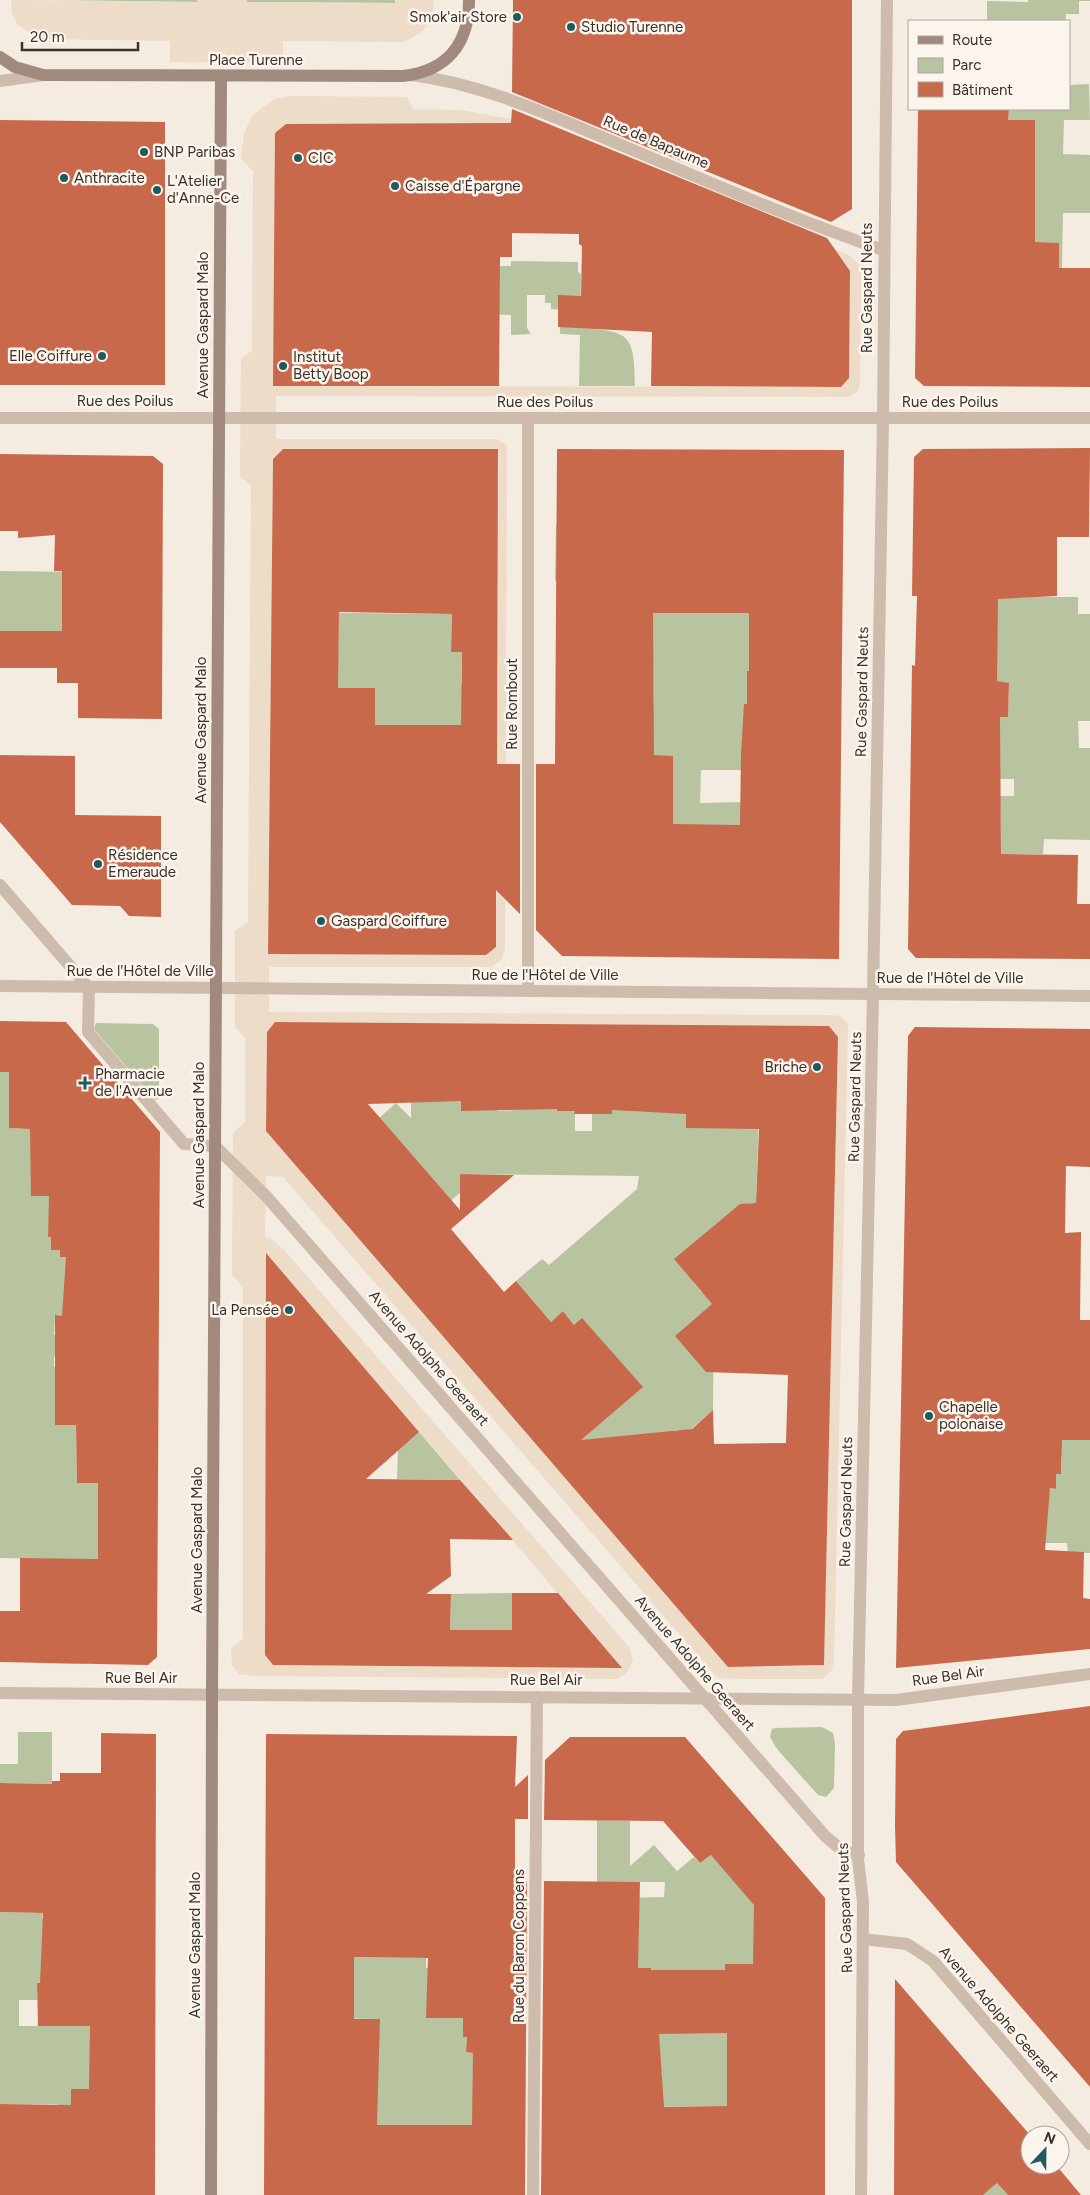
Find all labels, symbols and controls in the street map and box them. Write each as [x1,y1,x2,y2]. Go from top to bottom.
place label: Smok'air Store [409,8,507,26]
marker: Smok'air Store [511,11,523,23]
place label: Studio Turenne [581,18,683,36]
scale bar [22,20,139,52]
legend [908,20,1070,110]
marker: Studio Turenne [565,21,577,33]
text: 20 m [30,28,64,46]
text: Route [952,31,992,49]
street label: Place Turenne [209,51,303,69]
text: Parc [952,56,981,74]
text: Bâtiment [952,81,1013,99]
street label: Rue de Bapaume [600,112,712,172]
place label: BNP Paribas [154,143,235,161]
marker: BNP Paribas [138,146,150,158]
place label: CIC [308,149,334,167]
marker: CIC [292,152,304,164]
place label: Anthracite [74,169,145,187]
marker: Anthracite [58,172,70,184]
place label: L'Atelier d'Anne-Ce [167,172,239,207]
place label: Caisse d'Épargne [405,177,520,195]
marker: Caisse d'Épargne [389,180,401,192]
marker: L'Atelier d'Anne-Ce [151,184,163,196]
street label: Rue Gaspard Neuts [858,223,876,353]
street label: Avenue Gaspard Malo [194,251,212,398]
place label: Elle Coiffure [9,347,92,365]
place label: Institut Betty Boop [293,348,369,383]
marker: Elle Coiffure [96,350,108,362]
marker: Institut Betty Boop [277,360,289,372]
street label: Rue des Poilus [77,392,173,410]
street label: Rue des Poilus [497,393,593,411]
street label: Rue des Poilus [902,393,998,411]
street label: Rue Gaspard Neuts [852,627,872,757]
street label: Avenue Gaspard Malo [192,656,210,803]
street label: Rue Rombout [503,658,521,750]
place label: Résidence Emeraude [108,846,178,881]
marker: Résidence Emeraude [92,858,104,870]
place label: Gaspard Coiffure [331,912,447,930]
marker: Gaspard Coiffure [315,915,327,927]
street label: Rue de l'Hôtel de Ville [67,962,213,980]
street label: Rue de l'Hôtel de Ville [472,966,618,984]
street label: Rue de l'Hôtel de Ville [877,969,1023,987]
street label: Rue Gaspard Neuts [845,1032,865,1162]
place label: Briche [765,1058,807,1076]
street label: Avenue Gaspard Malo [190,1061,208,1208]
marker: Briche [811,1061,823,1073]
place label: Pharmacie de l'Avenue [95,1065,173,1100]
marker: Pharmacie de l'Avenue [79,1077,91,1089]
street label: Avenue Adolphe Geeraert [365,1286,493,1430]
place label: La Pensée [211,1301,279,1319]
marker: La Pensée [283,1304,295,1316]
place label: Chapelle polonaise [939,1398,1003,1433]
marker: Chapelle polonaise [923,1410,935,1422]
street label: Rue Gaspard Neuts [836,1437,856,1567]
street label: Avenue Gaspard Malo [188,1466,206,1613]
street label: Avenue Adolphe Geeraert [631,1591,759,1735]
street label: Rue Bel Air [911,1662,985,1690]
street label: Rue Bel Air [105,1669,177,1687]
street label: Rue Bel Air [510,1671,582,1689]
street label: Rue Gaspard Neuts [834,1842,856,1974]
street label: Rue du Baron Coppens [510,1869,528,2023]
street label: Avenue Gaspard Malo [186,1871,204,2018]
street label: Avenue Adolphe Geeraert [935,1942,1063,2086]
north arrow [1020,2125,1070,2175]
text: N [1041,2129,1058,2148]

